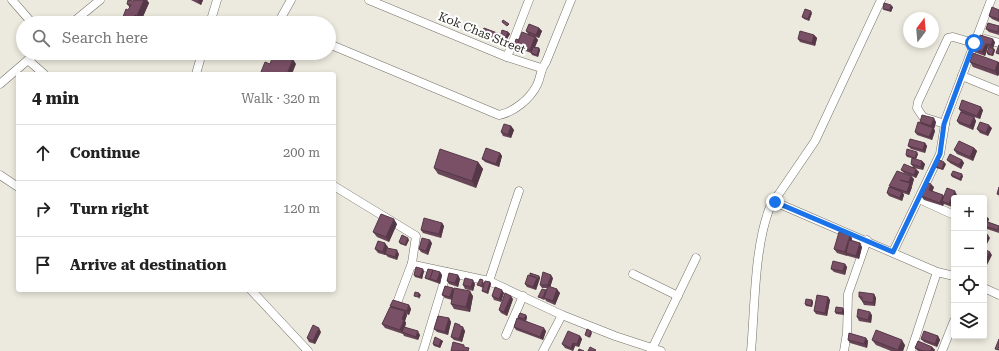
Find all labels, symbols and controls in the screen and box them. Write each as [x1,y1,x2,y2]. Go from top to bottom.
street label: Kok Chas Street [436,9,528,57]
north arrow [903,12,939,48]
search box [16,16,336,60]
icon: search [30,27,52,49]
text: Search here [62,29,148,47]
route start [965,34,983,52]
text: 4 min [32,88,79,108]
text: Walk · 320 m [241,91,320,106]
icon: ahead [32,142,54,164]
text: Continue [70,144,140,162]
text: 200 m [283,145,320,160]
route end [766,193,784,211]
map controls [951,195,987,339]
button: + [951,195,987,231]
icon: right [32,198,54,220]
text: Turn right [70,200,149,218]
text: 120 m [283,201,320,216]
button: − [951,231,987,267]
icon: arrive [32,254,54,276]
text: Arrive at destination [70,256,226,274]
button: locate [951,267,987,303]
button: layers [951,303,987,339]

